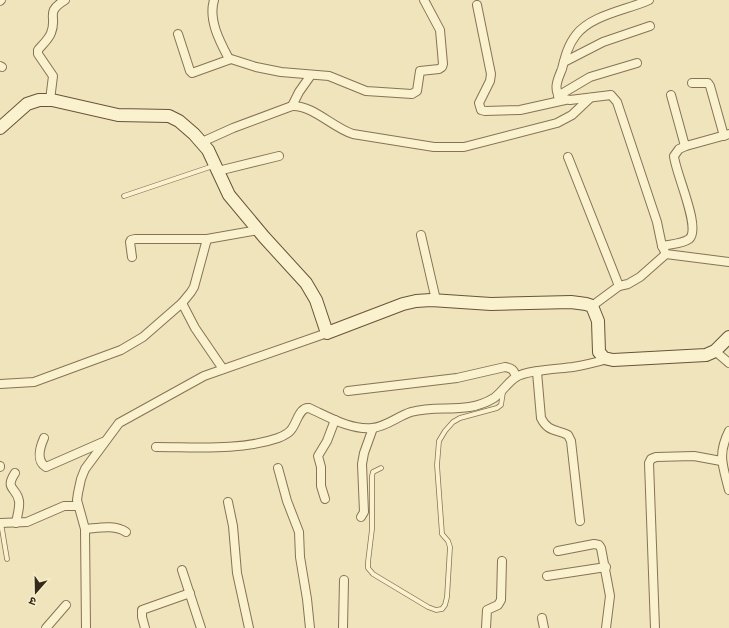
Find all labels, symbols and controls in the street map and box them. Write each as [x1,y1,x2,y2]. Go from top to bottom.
north arrow [16,572,56,612]
text: उ [27,594,38,608]

